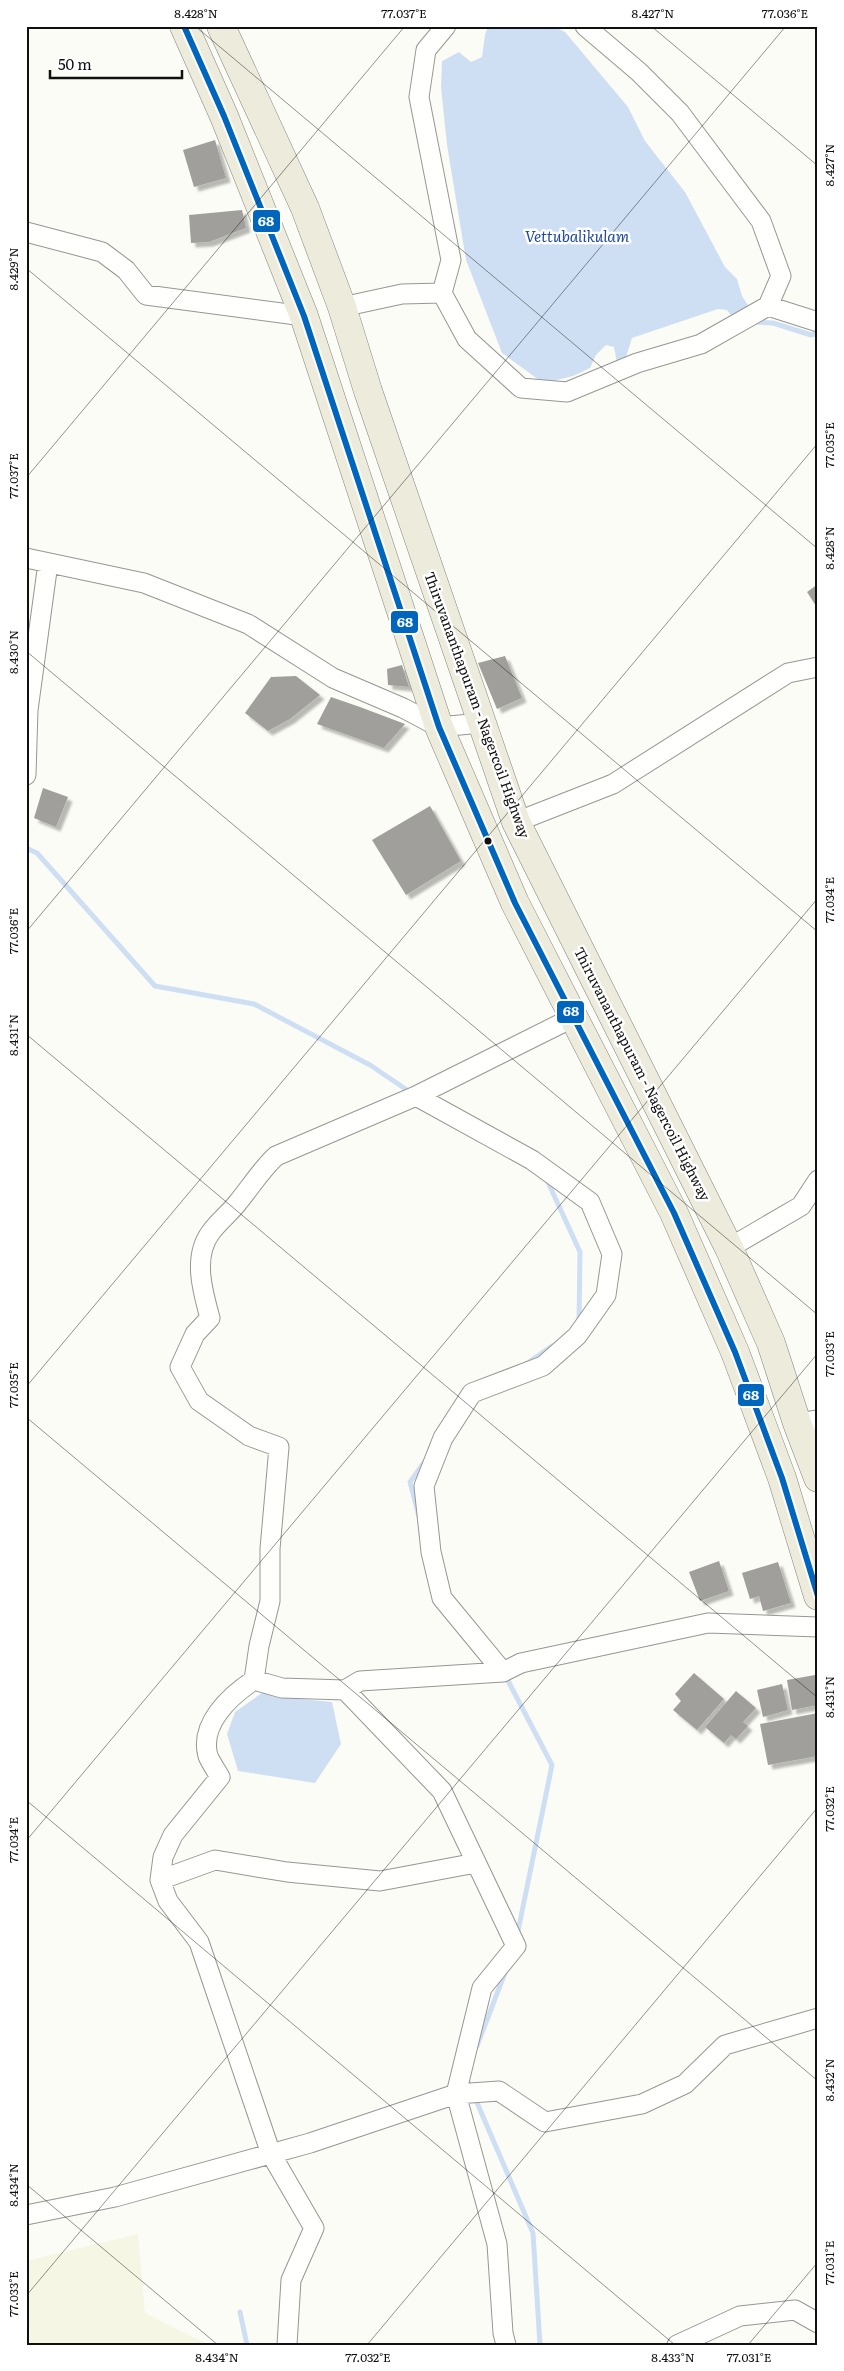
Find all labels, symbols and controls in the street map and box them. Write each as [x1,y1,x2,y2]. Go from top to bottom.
text: 8.428°N [174,4,218,22]
text: 77.037°E [381,4,427,22]
text: 8.427°N [632,4,674,22]
text: 77.036°E [762,4,808,22]
scale bar [50,48,182,80]
text: 50 m [58,52,92,75]
text: 8.427°N [820,144,838,186]
line badge: 68 [252,209,281,233]
text: 68 [258,210,274,230]
water label: Vettubalikulam [525,224,629,247]
text: 8.429°N [4,247,22,291]
text: 77.035°E [820,422,838,468]
text: 77.037°E [4,453,22,499]
text: 8.428°N [820,526,838,570]
street label: Thiruvananthapuram - Nagercoil Highway [420,569,536,842]
line badge: 68 [390,610,419,634]
text: 68 [397,611,413,631]
text: 8.430°N [4,630,22,674]
unlabelled marker [483,836,493,846]
text: 77.034°E [820,877,838,923]
text: 77.036°E [4,908,22,954]
street label: Thiruvananthapuram - Nagercoil Highway [570,943,716,1205]
line badge: 68 [556,1000,585,1024]
text: 68 [563,1000,579,1020]
text: 8.431°N [4,1014,22,1056]
text: 77.033°E [820,1331,838,1377]
text: 77.035°E [4,1362,22,1408]
line badge: 68 [737,1383,765,1407]
text: 68 [743,1384,759,1404]
text: 8.431°N [820,1676,838,1718]
text: 77.032°E [820,1786,838,1832]
text: 77.034°E [4,1817,22,1863]
text: 8.432°N [820,2059,838,2101]
text: 8.434°N [4,2163,22,2207]
text: 77.031°E [820,2240,838,2285]
text: 77.033°E [4,2271,22,2317]
text: 8.434°N [195,2348,239,2366]
text: 77.032°E [345,2348,391,2366]
text: 8.433°N [651,2348,695,2366]
text: 77.031°E [727,2348,772,2366]

